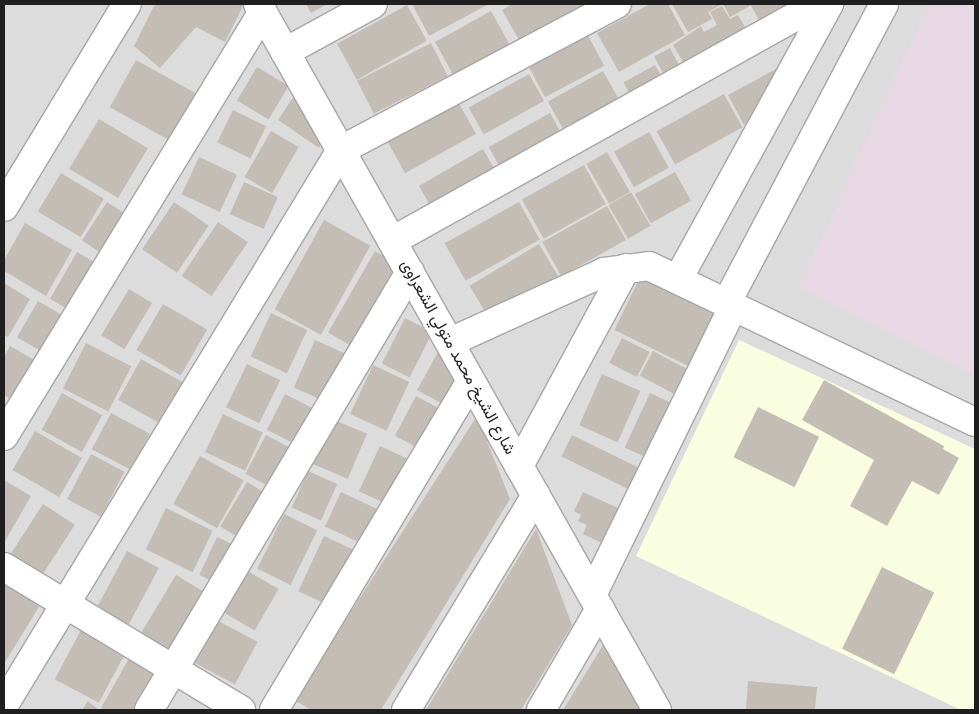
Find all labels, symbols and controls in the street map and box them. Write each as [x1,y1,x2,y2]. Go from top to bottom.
street label: شارع الشيخ محمد متولي الشعراوى [396,256,520,458]

